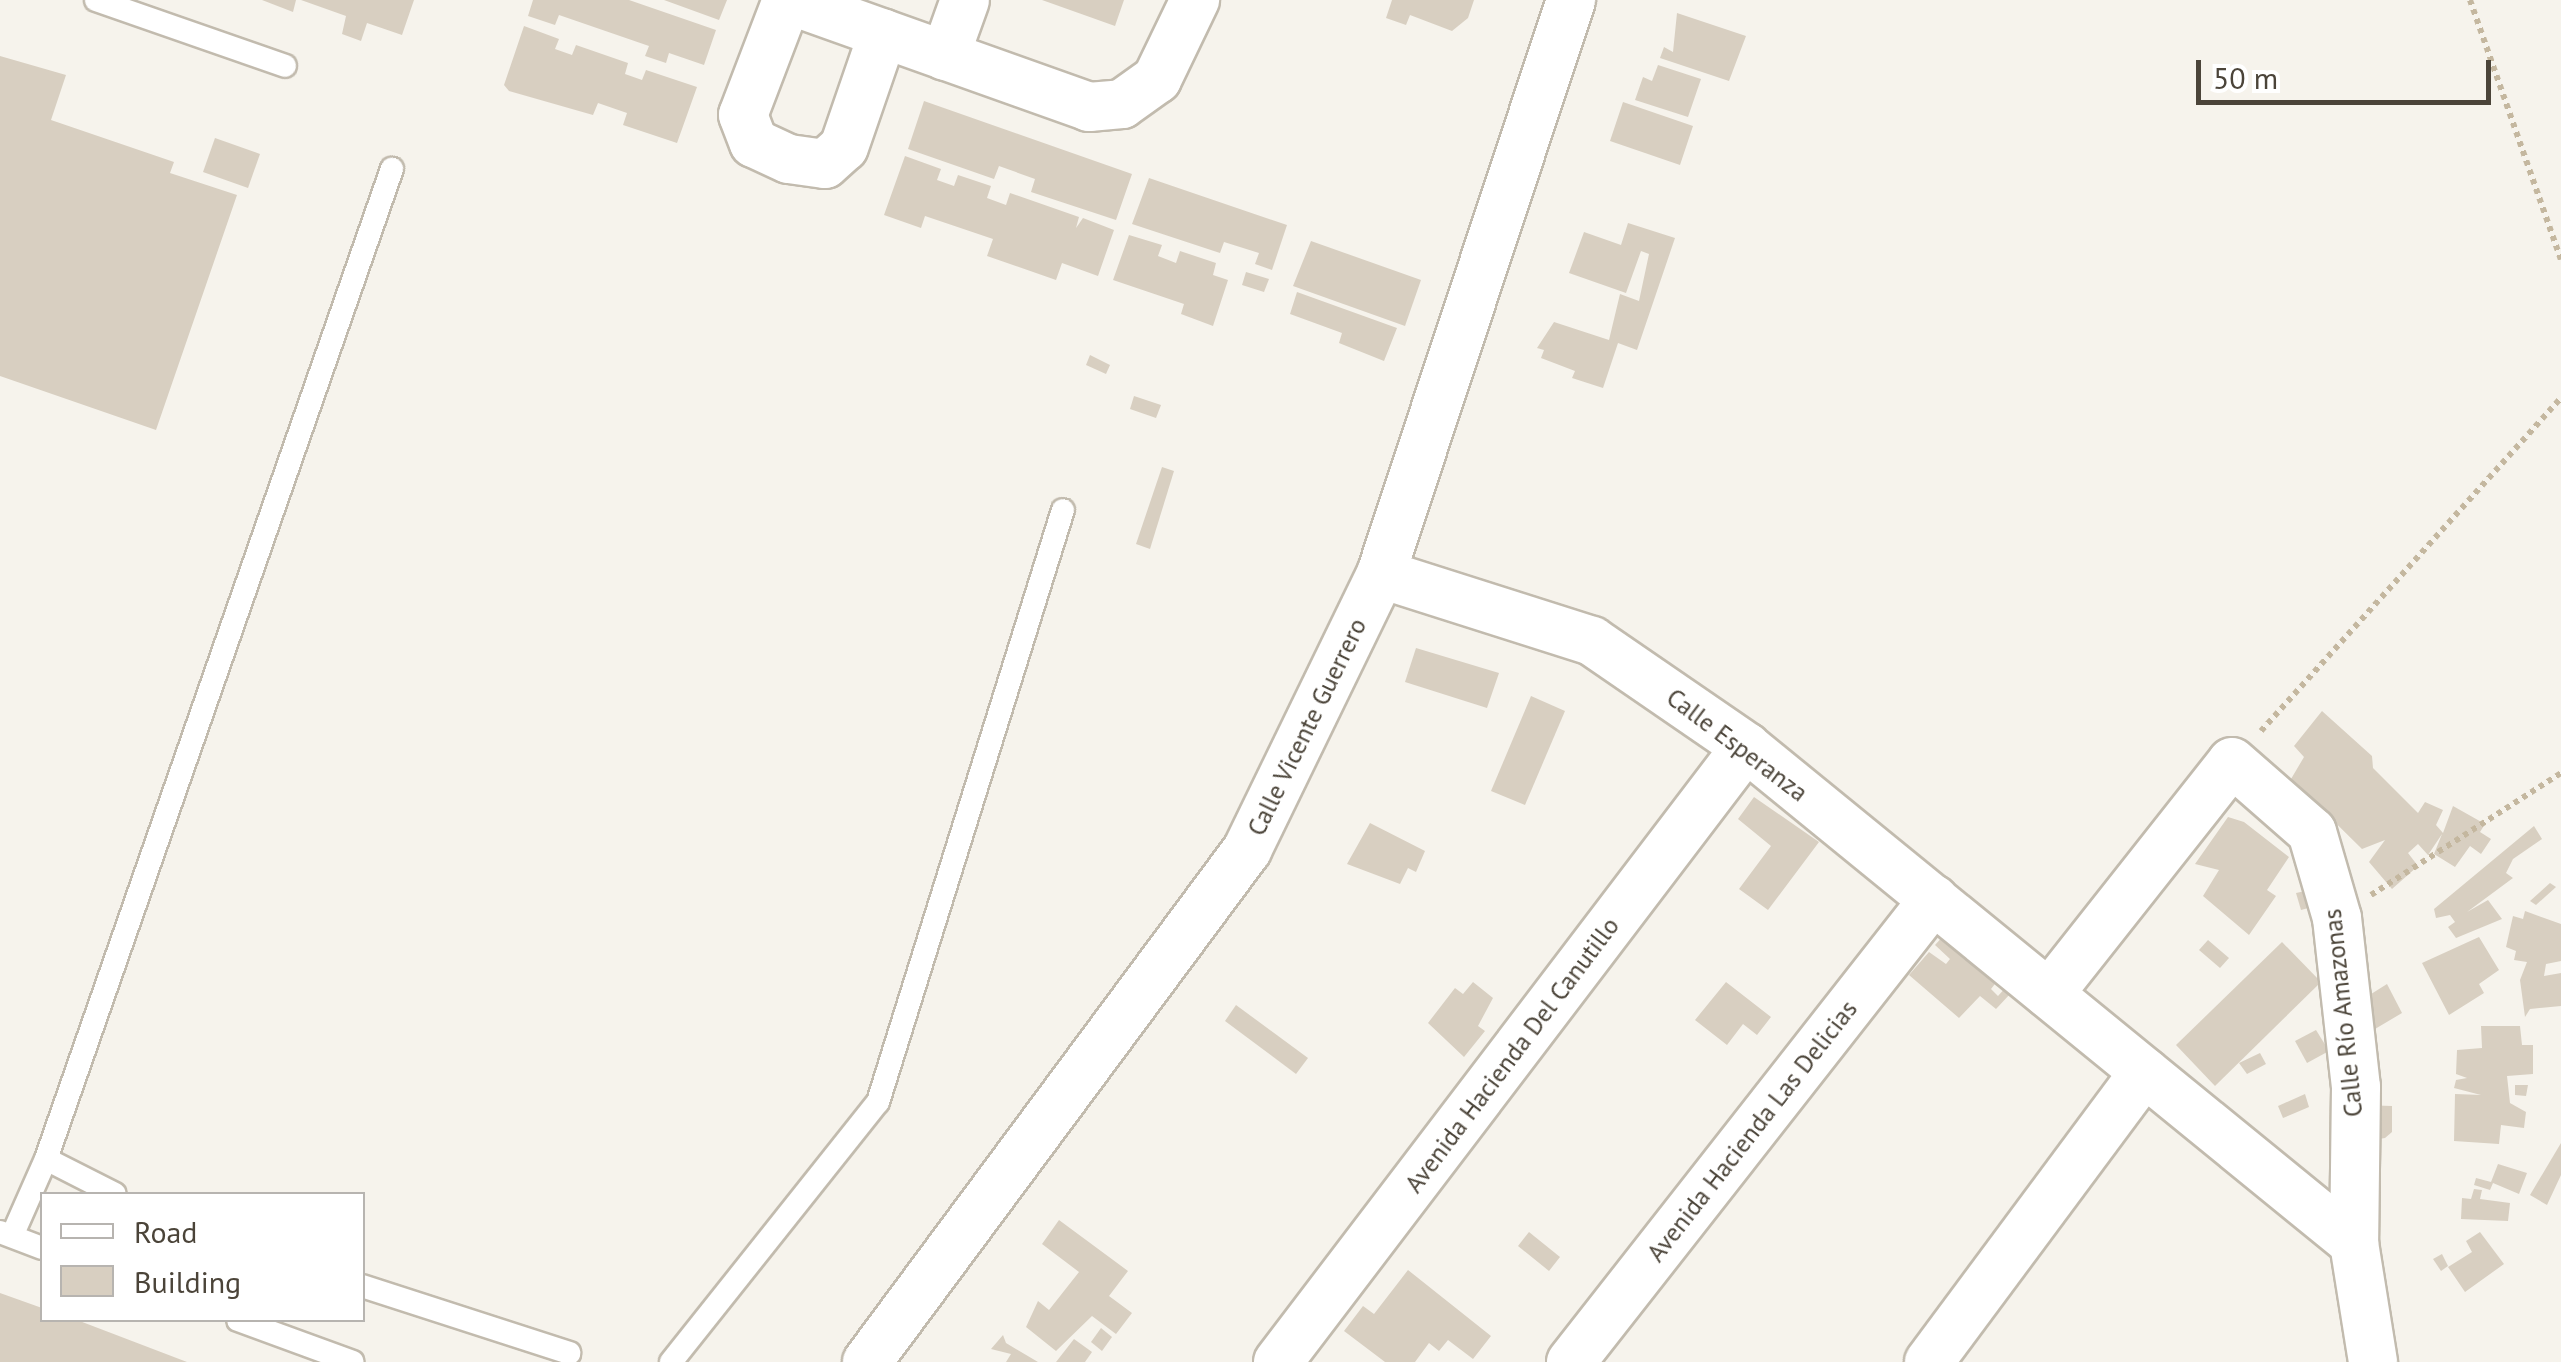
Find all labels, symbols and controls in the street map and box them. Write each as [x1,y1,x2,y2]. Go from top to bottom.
scale bar [2201,40,2496,102]
text: 50 m [2213,58,2278,97]
street label: Calle Vicente Guerrero [1241,613,1373,841]
street label: Calle Esperanza [1661,682,1813,808]
street label: Calle Río Amazonas [2317,907,2369,1119]
street label: Avenida Hacienda Del Canutillo [1399,911,1625,1199]
street label: Avenida Hacienda Las Delicias [1641,994,1863,1268]
legend [40,1192,365,1322]
text: Road [134,1212,198,1251]
text: Building [134,1262,241,1301]

